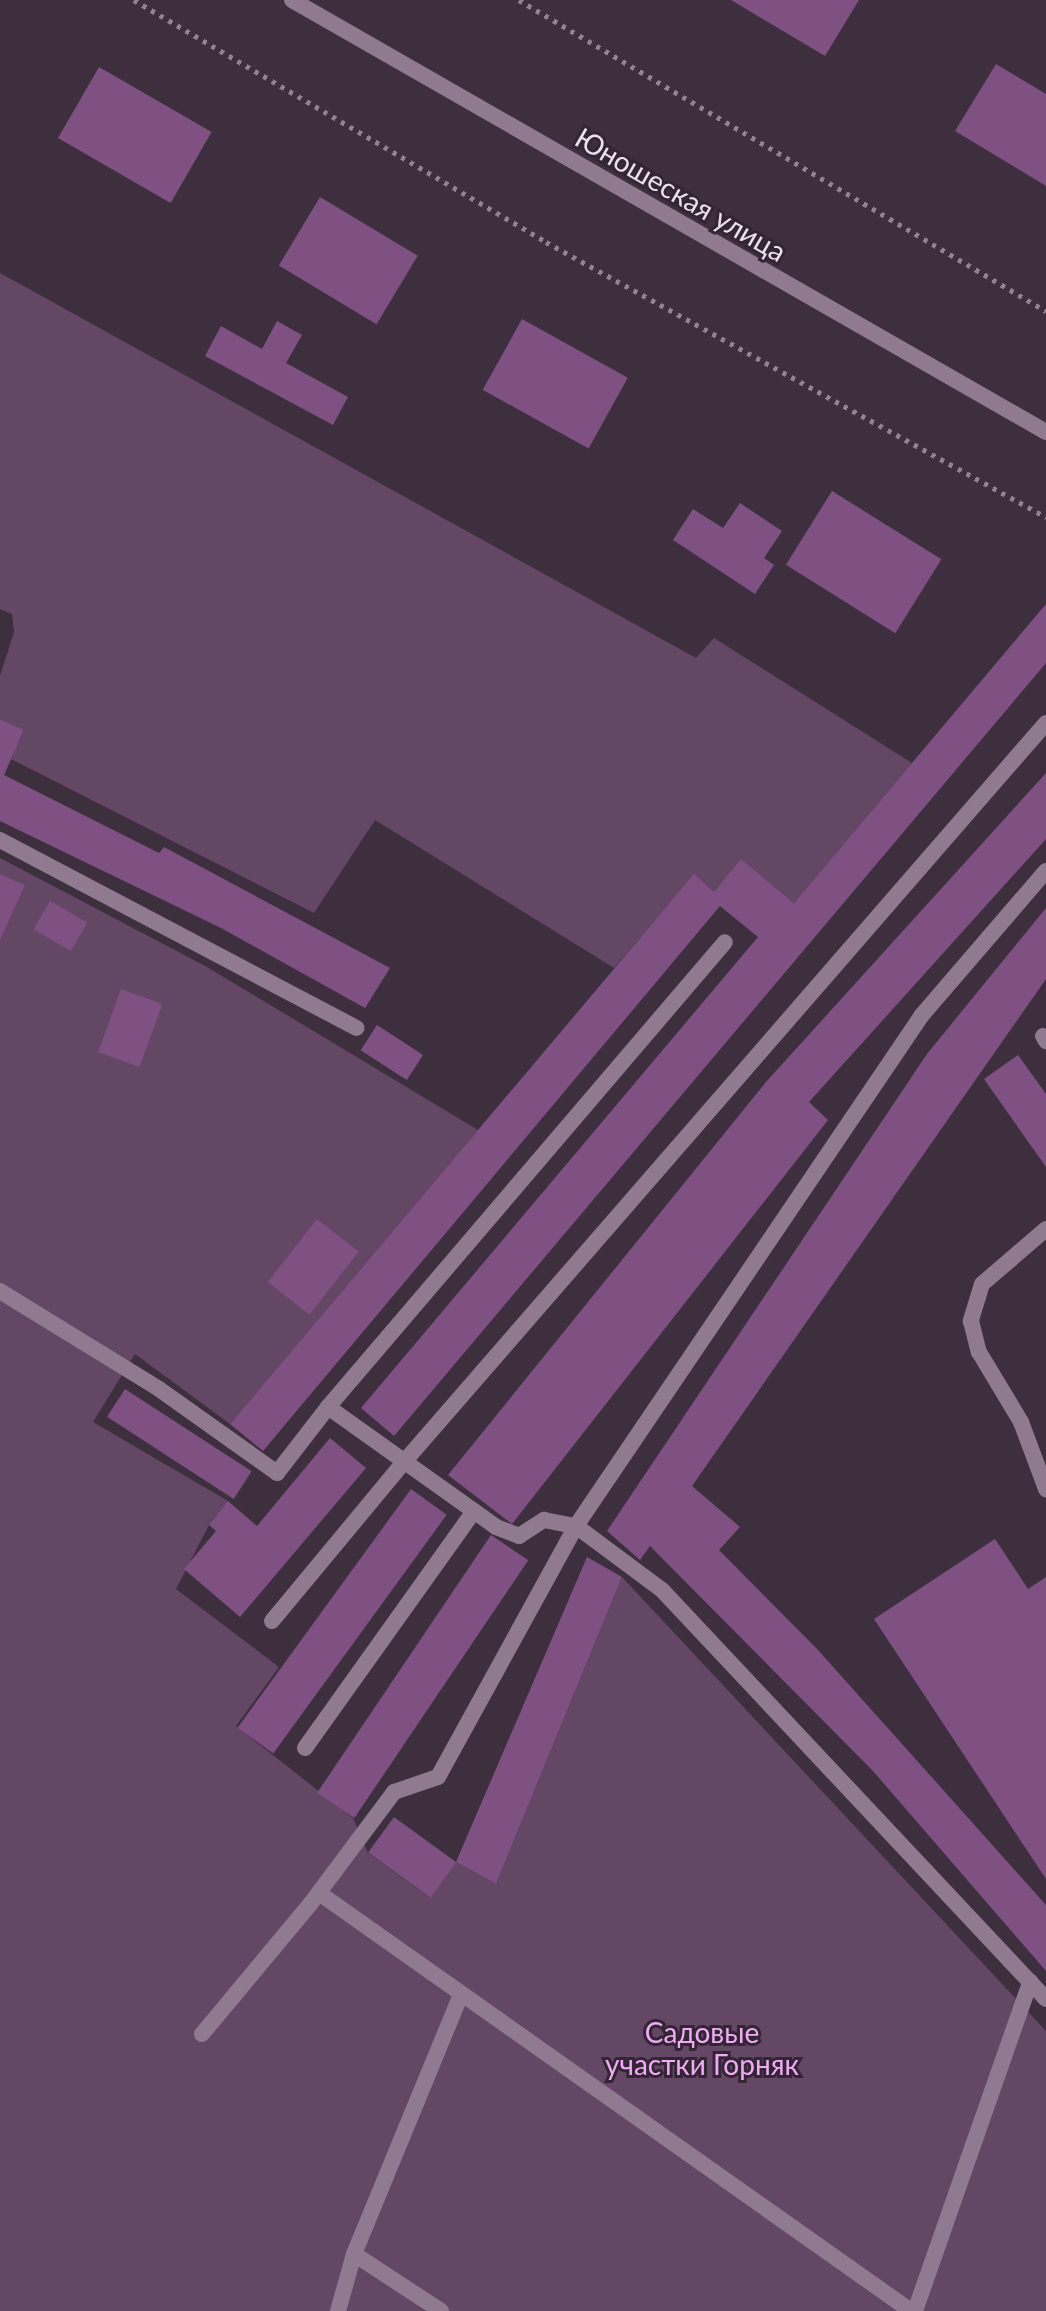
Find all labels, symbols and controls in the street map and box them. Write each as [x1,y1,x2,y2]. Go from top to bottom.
street label: Юношеская улица [570,120,792,268]
park label: Садовые участки Горняк [605,2015,799,2081]

